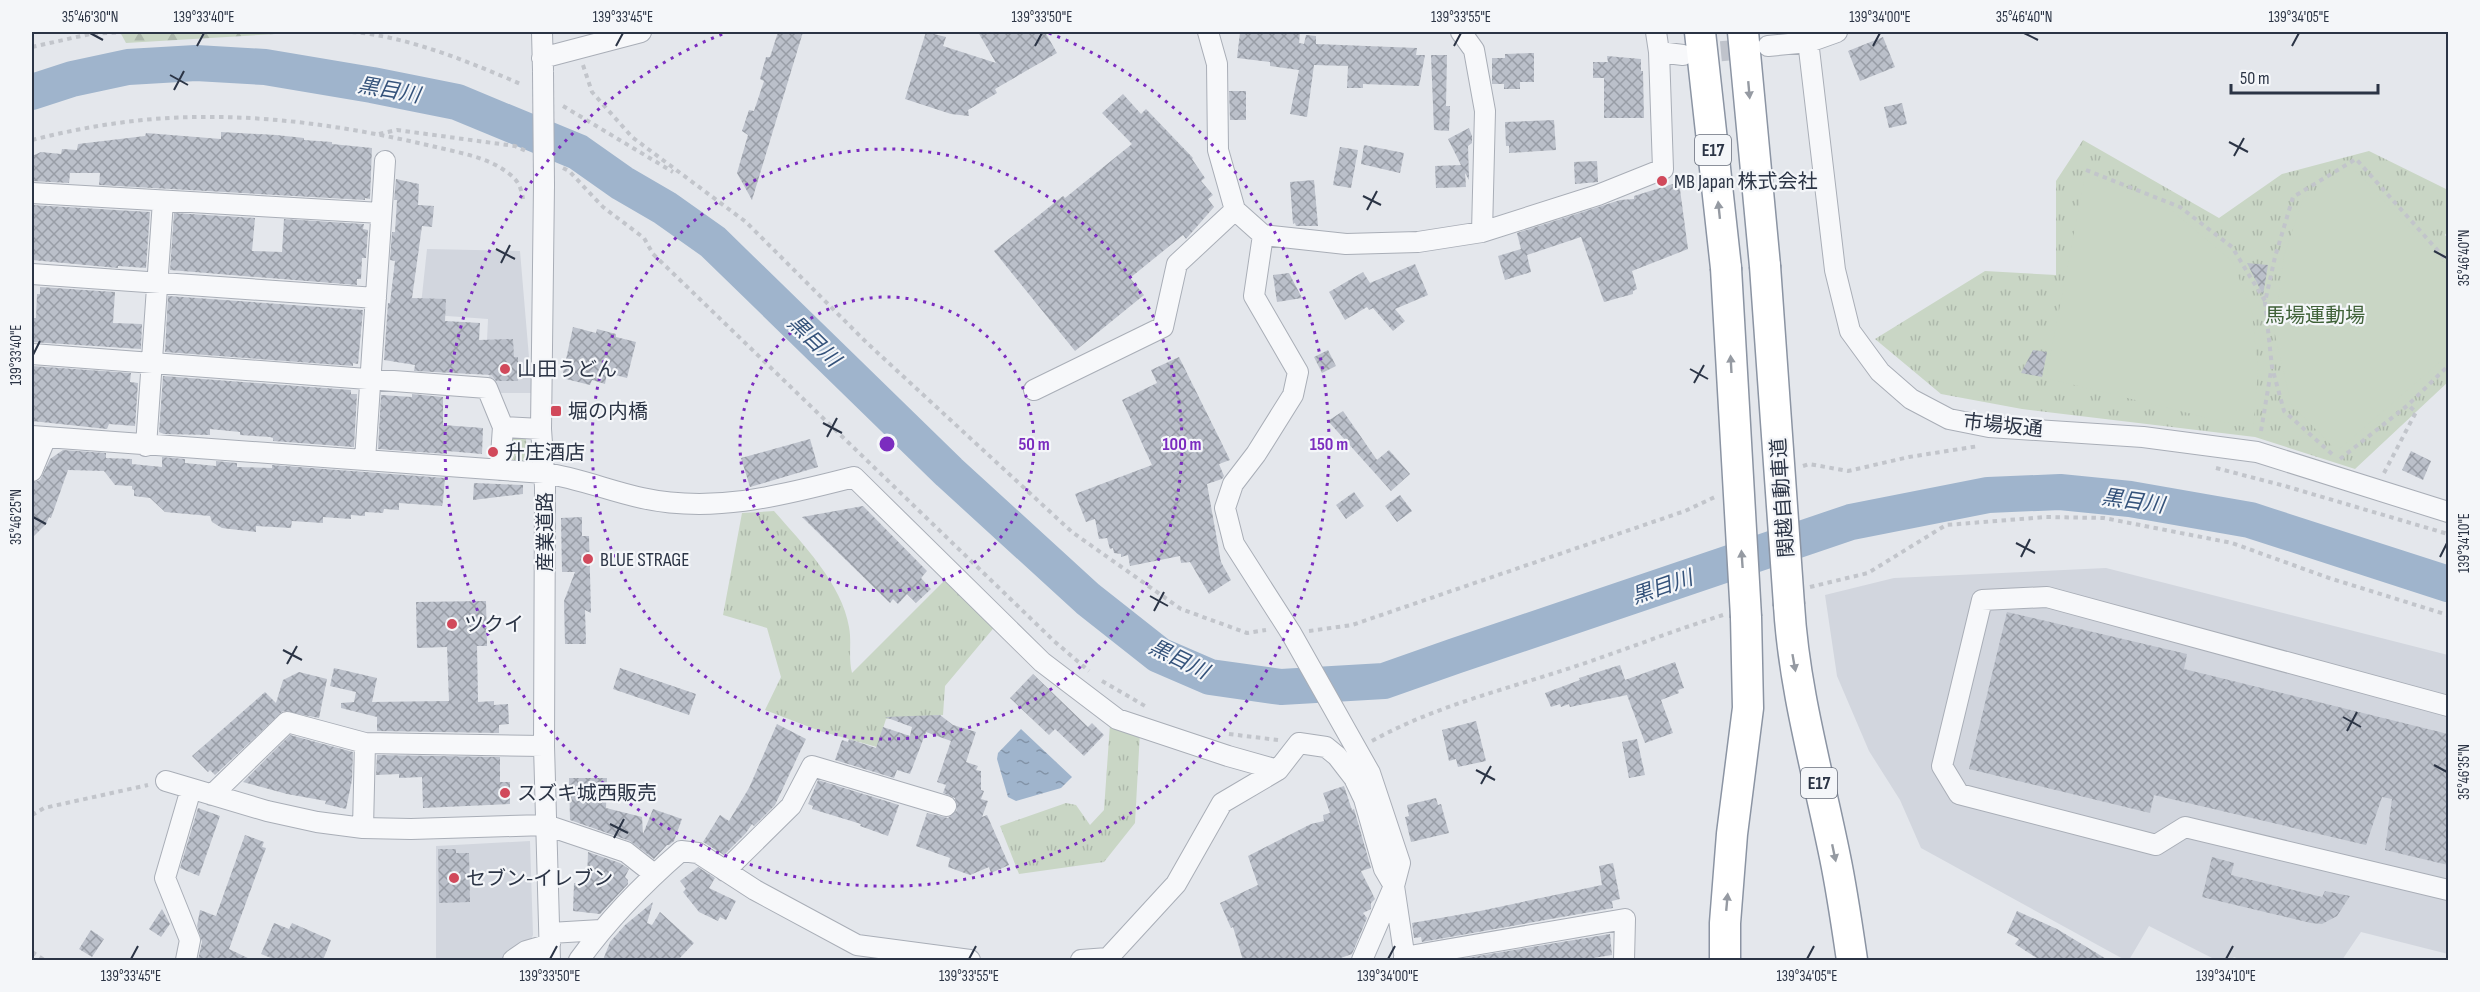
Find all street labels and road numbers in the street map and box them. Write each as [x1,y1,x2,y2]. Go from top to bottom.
road number: E17 [1695,135,1731,165]
street label: 市場坂通 [1962,410,2044,442]
street label: 関越自動車道 [1767,437,1799,559]
street label: 産業道路 [534,492,558,572]
road number: E17 [1801,768,1837,798]

